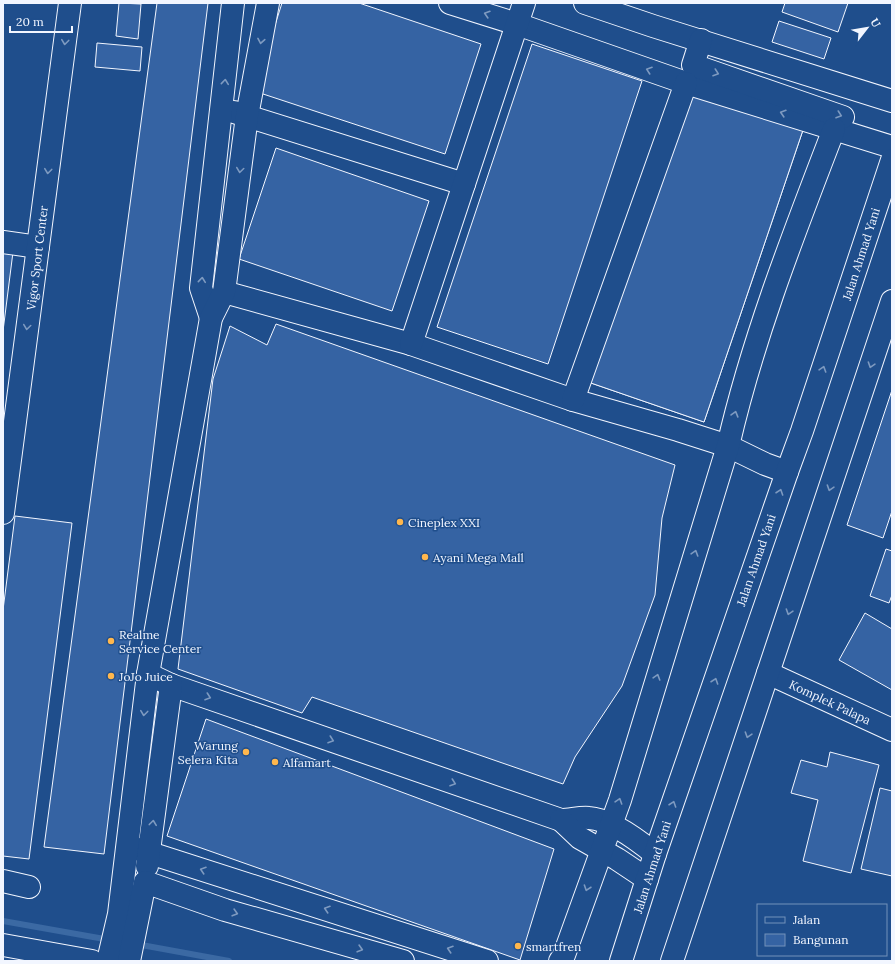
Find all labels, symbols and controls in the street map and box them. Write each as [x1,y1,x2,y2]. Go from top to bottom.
scale bar [10,8,72,34]
north arrow [847,8,887,48]
one-way arrow [483,11,490,19]
text: 20 m [16,14,44,29]
text: U [867,16,884,31]
one-way arrow [257,38,266,45]
one-way arrow [61,39,70,45]
one-way arrow [646,67,653,75]
one-way arrow [712,68,719,77]
one-way arrow [220,79,229,85]
one-way arrow [780,109,787,118]
one-way arrow [835,111,842,119]
one-way arrow [236,167,245,173]
one-way arrow [44,168,53,174]
street label: Vigor Sport Center [23,204,51,312]
street label: Jalan Ahmad Yani [839,206,883,303]
one-way arrow [197,277,206,283]
one-way arrow [23,324,32,330]
one-way arrow [867,361,876,368]
one-way arrow [818,366,826,373]
one-way arrow [730,411,739,418]
one-way arrow [826,485,835,492]
one-way arrow [775,489,783,496]
street label: Jalan Ahmad Yani [733,512,779,609]
place label: Cineplex XXI [408,515,480,530]
marker: Cineplex XXI [395,517,405,527]
one-way arrow [690,549,699,556]
place label: Ayani Mega Mall [432,550,524,565]
marker: Ayani Mega Mall [420,552,430,562]
one-way arrow [785,608,793,615]
place label: Realme Service Center [119,627,202,656]
marker: Realme Service Center [106,636,116,646]
place label: JoJo Juice [118,669,173,684]
marker: JoJo Juice [106,671,116,681]
one-way arrow [652,674,661,681]
street label: Komplek Palapa [787,677,873,727]
one-way arrow [710,678,718,685]
one-way arrow [204,693,211,701]
one-way arrow [140,710,149,716]
one-way arrow [744,731,752,738]
one-way arrow [327,735,334,744]
place label: Warung Selera Kita [178,738,238,767]
marker: Warung Selera Kita [241,747,251,757]
place label: Alfamart [282,755,331,770]
marker: Alfamart [270,757,280,767]
one-way arrow [450,778,457,787]
one-way arrow [614,798,623,805]
one-way arrow [668,801,676,808]
street label: Jalan Ahmad Yani [630,819,674,916]
one-way arrow [148,820,157,826]
one-way arrow [199,866,206,875]
one-way arrow [584,884,592,891]
legend [757,904,887,956]
one-way arrow [323,905,330,914]
one-way arrow [231,908,238,917]
text: Jalan [792,912,820,927]
text: Bangunan [793,932,849,947]
place label: smartfren [526,939,581,954]
marker: smartfren [513,941,523,951]
one-way arrow [356,944,363,953]
one-way arrow [447,945,454,954]

